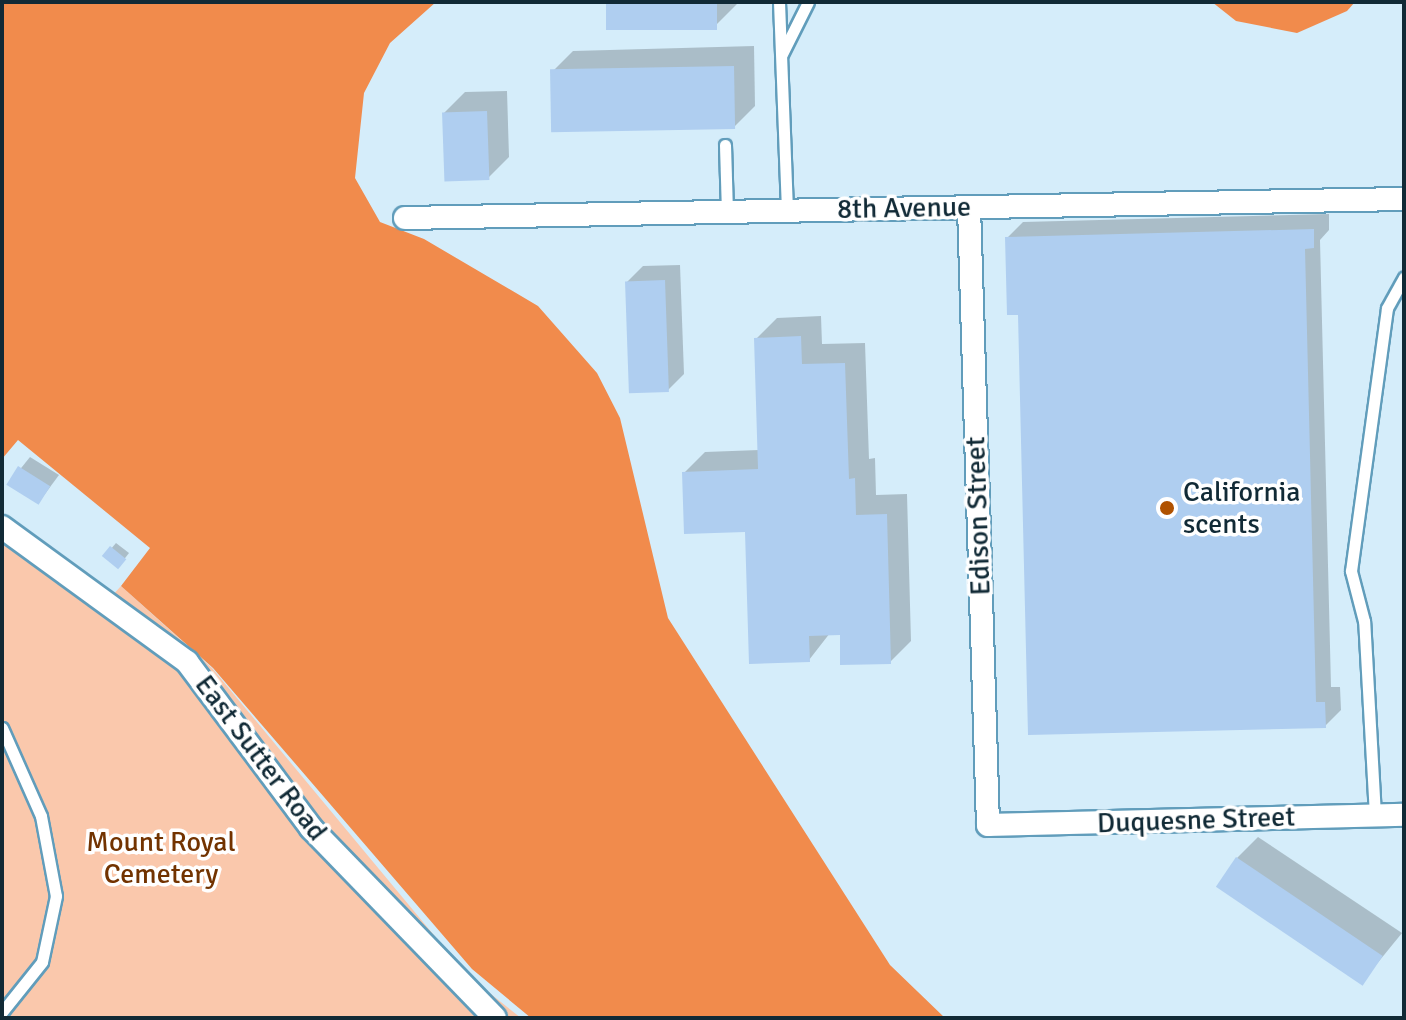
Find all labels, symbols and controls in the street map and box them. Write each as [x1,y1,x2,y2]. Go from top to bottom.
street label: 8th Avenue [837,190,971,226]
street label: Edison Street [958,436,998,596]
place label: California scents [1183,475,1300,541]
marker: California scents [1158,499,1176,517]
street label: East Sutter Road [188,669,334,847]
street label: Duquesne Street [1096,800,1296,840]
park label: Mount Royal Cemetery [86,825,236,891]

